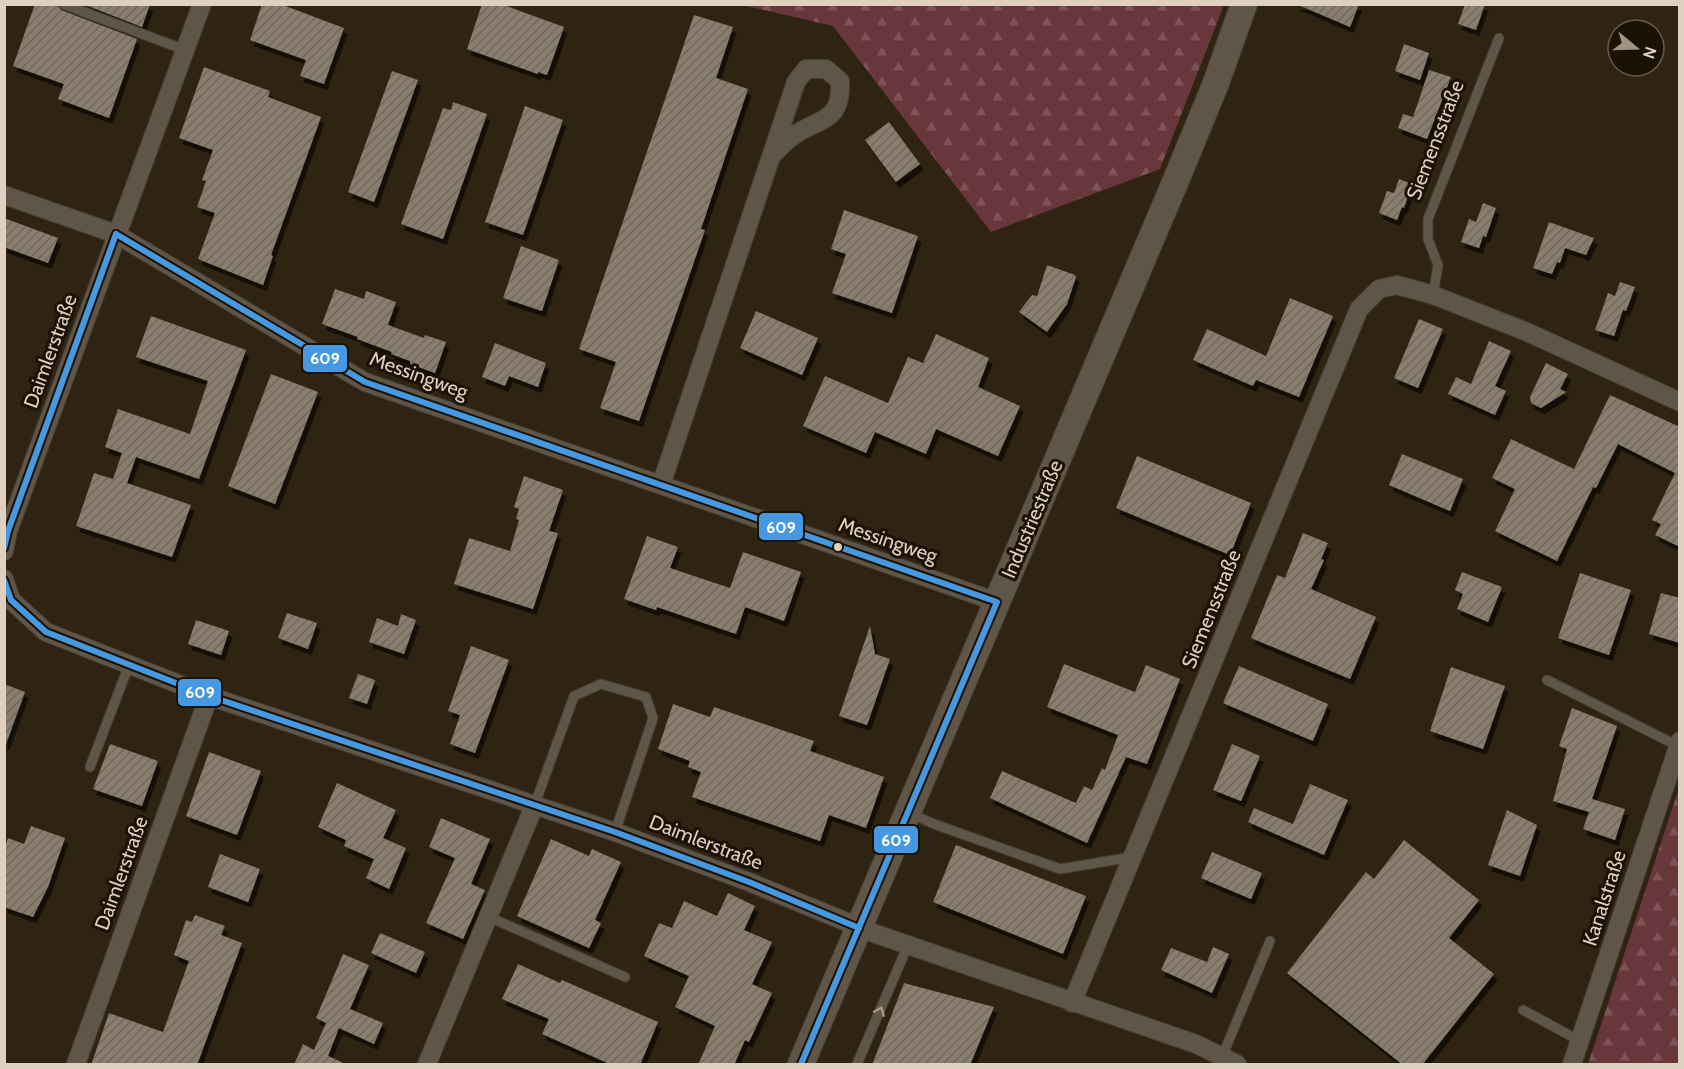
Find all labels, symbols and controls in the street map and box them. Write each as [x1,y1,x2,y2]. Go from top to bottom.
north arrow [1606,18,1666,78]
text: N [1639,44,1661,61]
street label: Siemensstraße [1401,77,1469,203]
street label: Daimlerstraße [18,291,82,411]
line badge: 609 [302,344,348,373]
street label: Messingweg [367,346,472,404]
text: 609 [310,349,340,368]
street label: Industriestraße [996,456,1068,582]
line badge: 609 [758,512,804,541]
street label: Messingweg [836,512,941,568]
text: 609 [766,518,796,537]
unlabelled marker [832,541,844,553]
street label: Siemensstraße [1176,546,1246,672]
line badge: 609 [177,678,222,707]
text: 609 [185,683,215,702]
street label: Daimlerstraße [646,809,766,875]
street label: Daimlerstraße [89,813,153,933]
line badge: 609 [873,825,919,854]
text: 609 [881,831,911,850]
street label: Kanalstraße [1577,847,1631,949]
one-way arrow [873,1006,885,1017]

